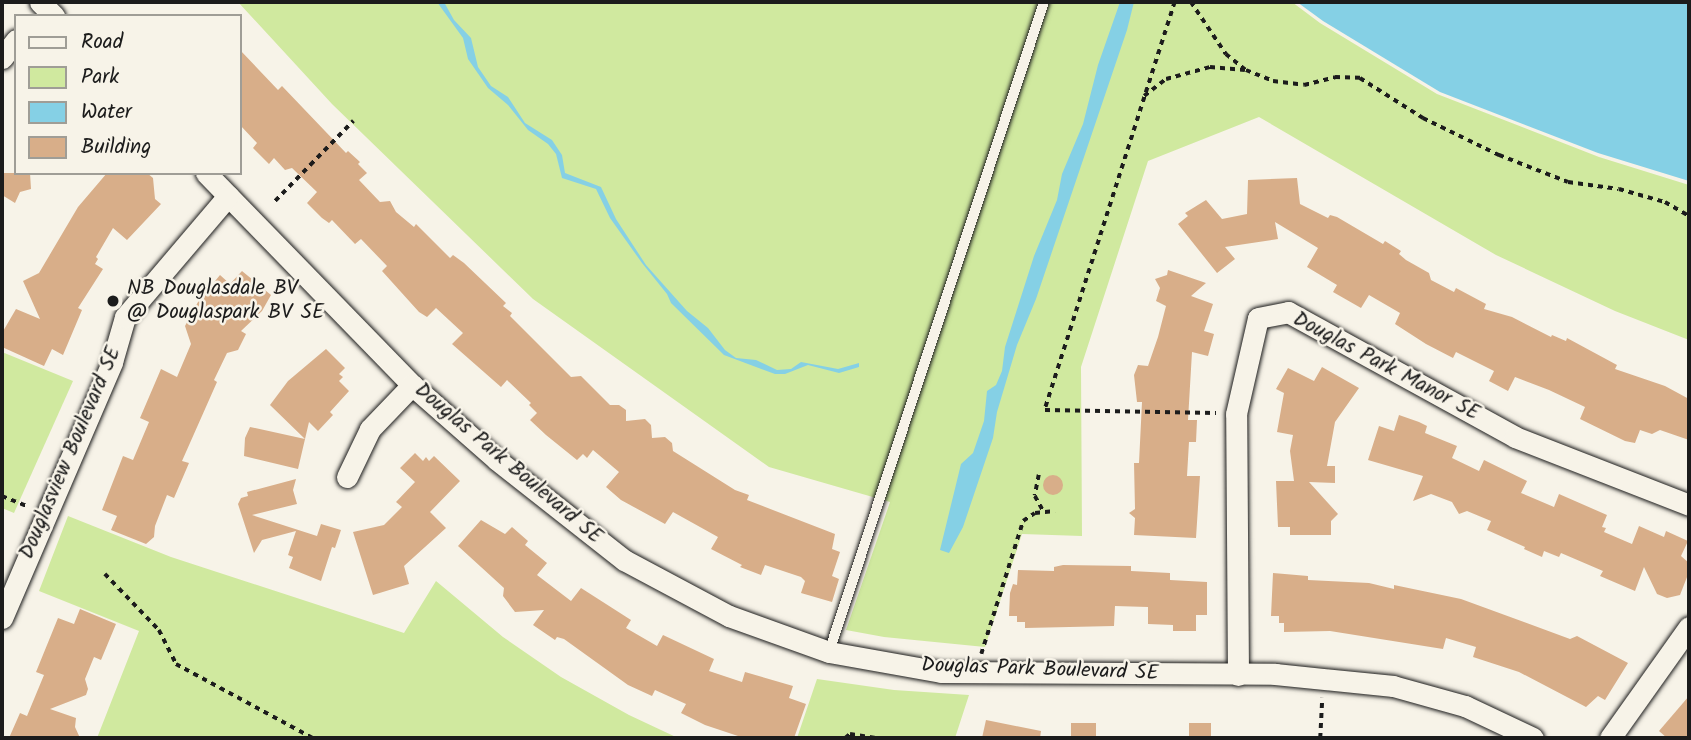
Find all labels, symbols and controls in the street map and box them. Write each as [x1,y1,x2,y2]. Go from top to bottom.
legend [14,14,242,175]
text: Road [81,26,123,59]
text: Park [81,61,119,94]
text: Water [81,96,132,129]
text: Building [81,131,151,164]
place label: NB Douglasdale BV @ Douglaspark BV SE [127,276,324,326]
marker: NB Douglasdale BV @ Douglaspark BV SE [105,293,121,309]
street label: Douglas Park Manor SE [1288,307,1484,427]
street label: Douglasview Boulevard SE [15,343,127,563]
street label: Douglas Park Boulevard SE [409,378,607,550]
street label: Douglas Park Boulevard SE [921,653,1159,687]

